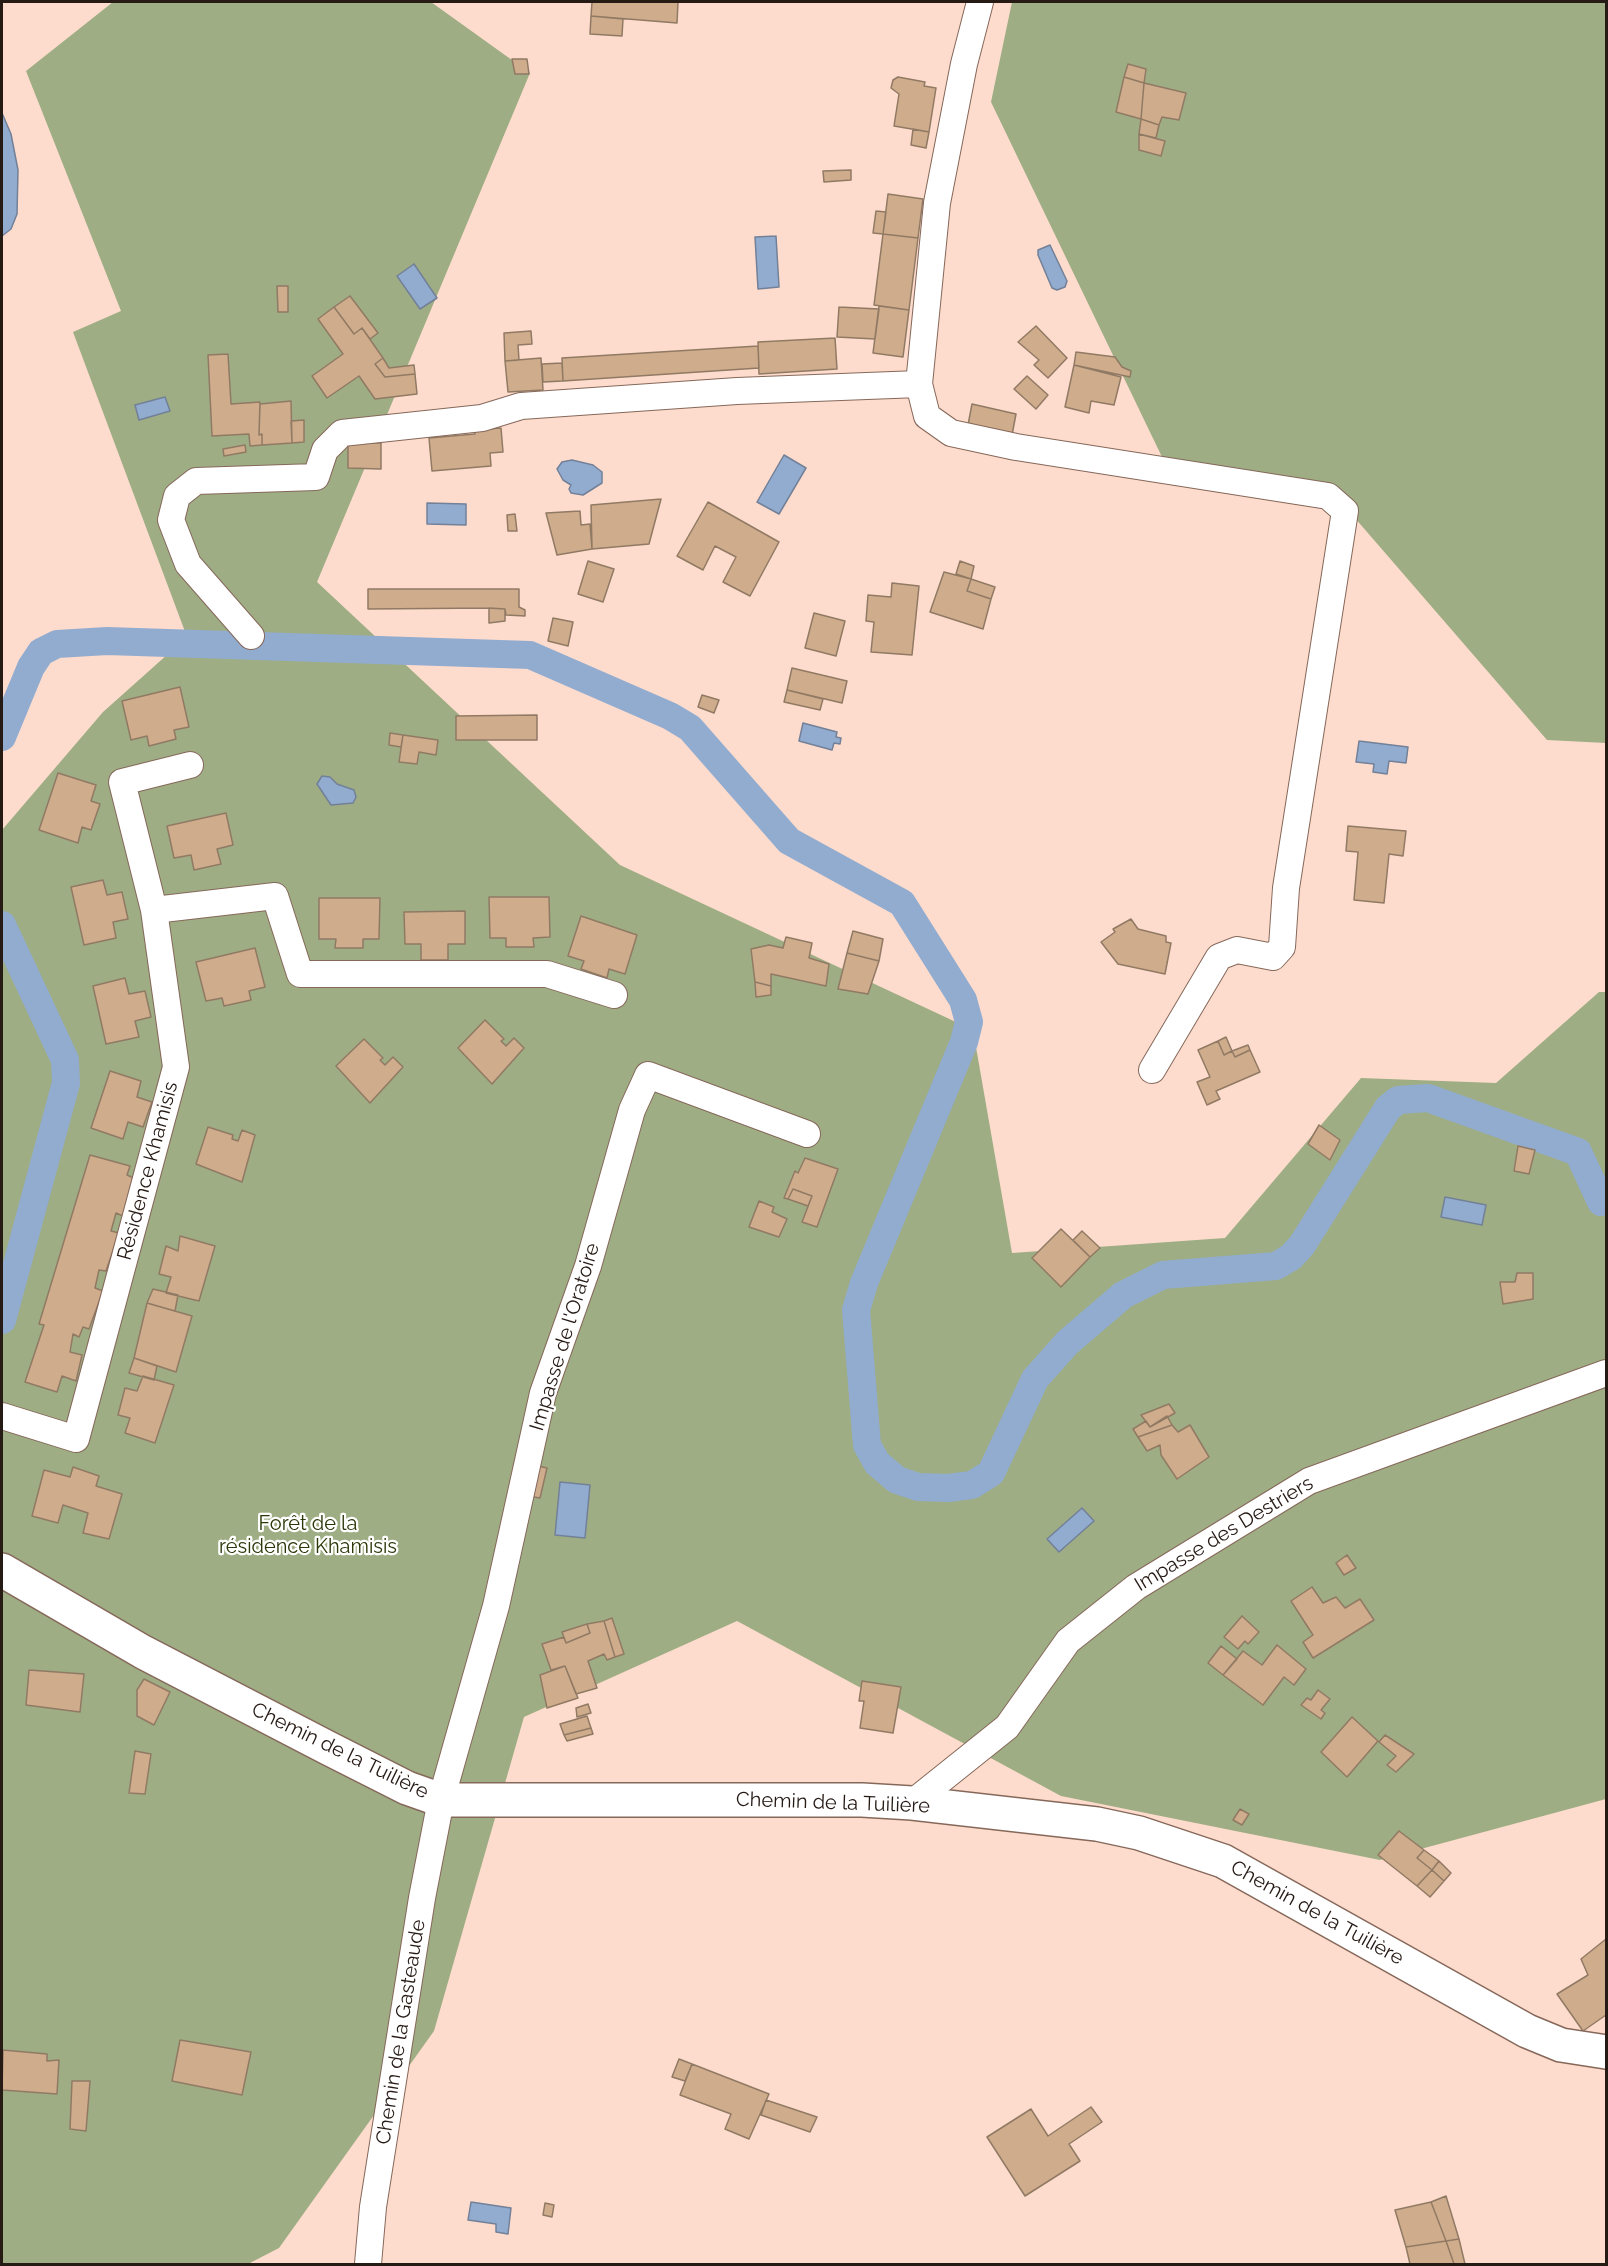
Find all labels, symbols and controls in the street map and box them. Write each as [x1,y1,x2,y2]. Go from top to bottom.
street label: Résidence Khamisis [113,1079,183,1263]
street label: Impasse de l'Oratoire [525,1240,605,1434]
street label: Impasse des Destriers [1130,1471,1318,1597]
park label: Forêt de la résidence Khamisis [219,1512,397,1559]
street label: Chemin de la Tuilière [248,1698,432,1804]
street label: Chemin de la Tuilière [736,1788,930,1818]
street label: Chemin de la Tuilière [1226,1855,1408,1971]
street label: Chemin de la Gasteaude [371,1918,431,2146]

